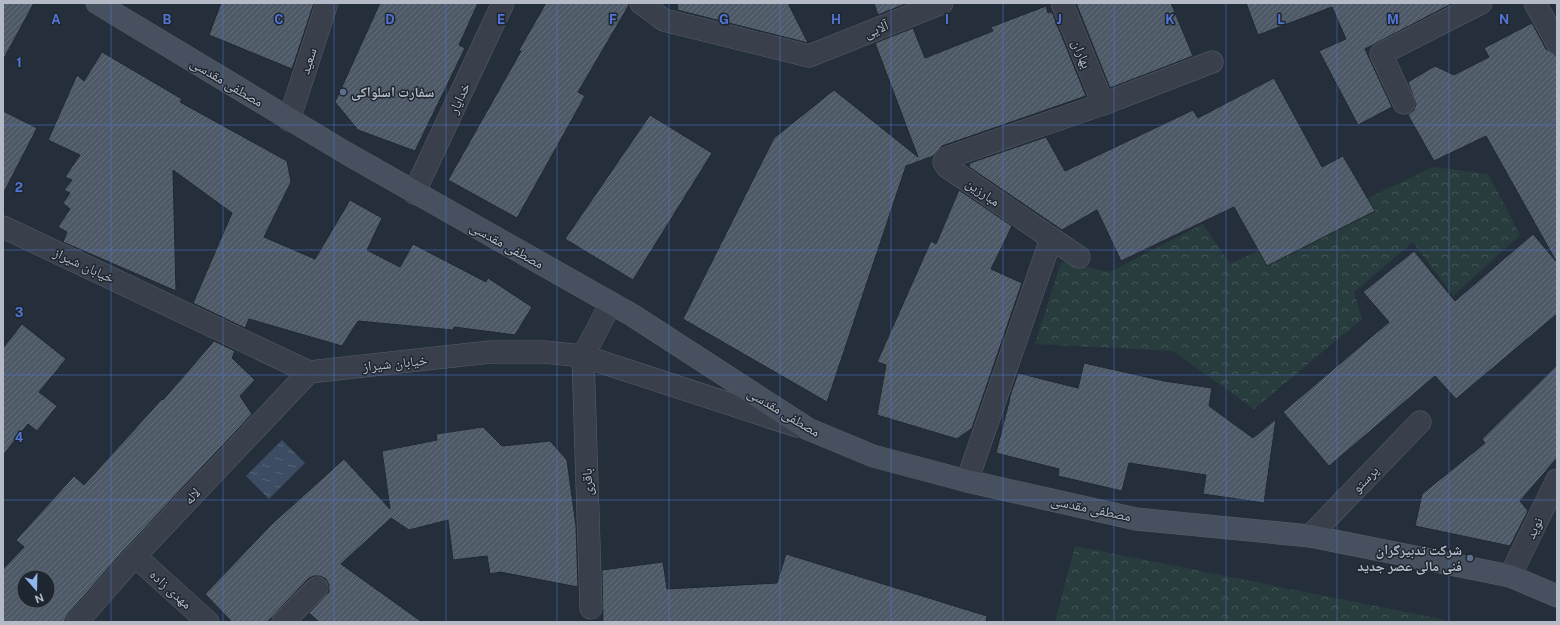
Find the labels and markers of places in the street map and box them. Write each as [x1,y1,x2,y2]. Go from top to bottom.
place label: سفارت اسلواکی [351,84,434,101]
marker: سفارت اسلواکی [338,87,348,97]
place label: شرکت تدبیرگران فنی مالی عصر جدید [1357,542,1462,575]
marker: شرکت تدبیرگران فنی مالی عصر جدید [1465,553,1475,563]

